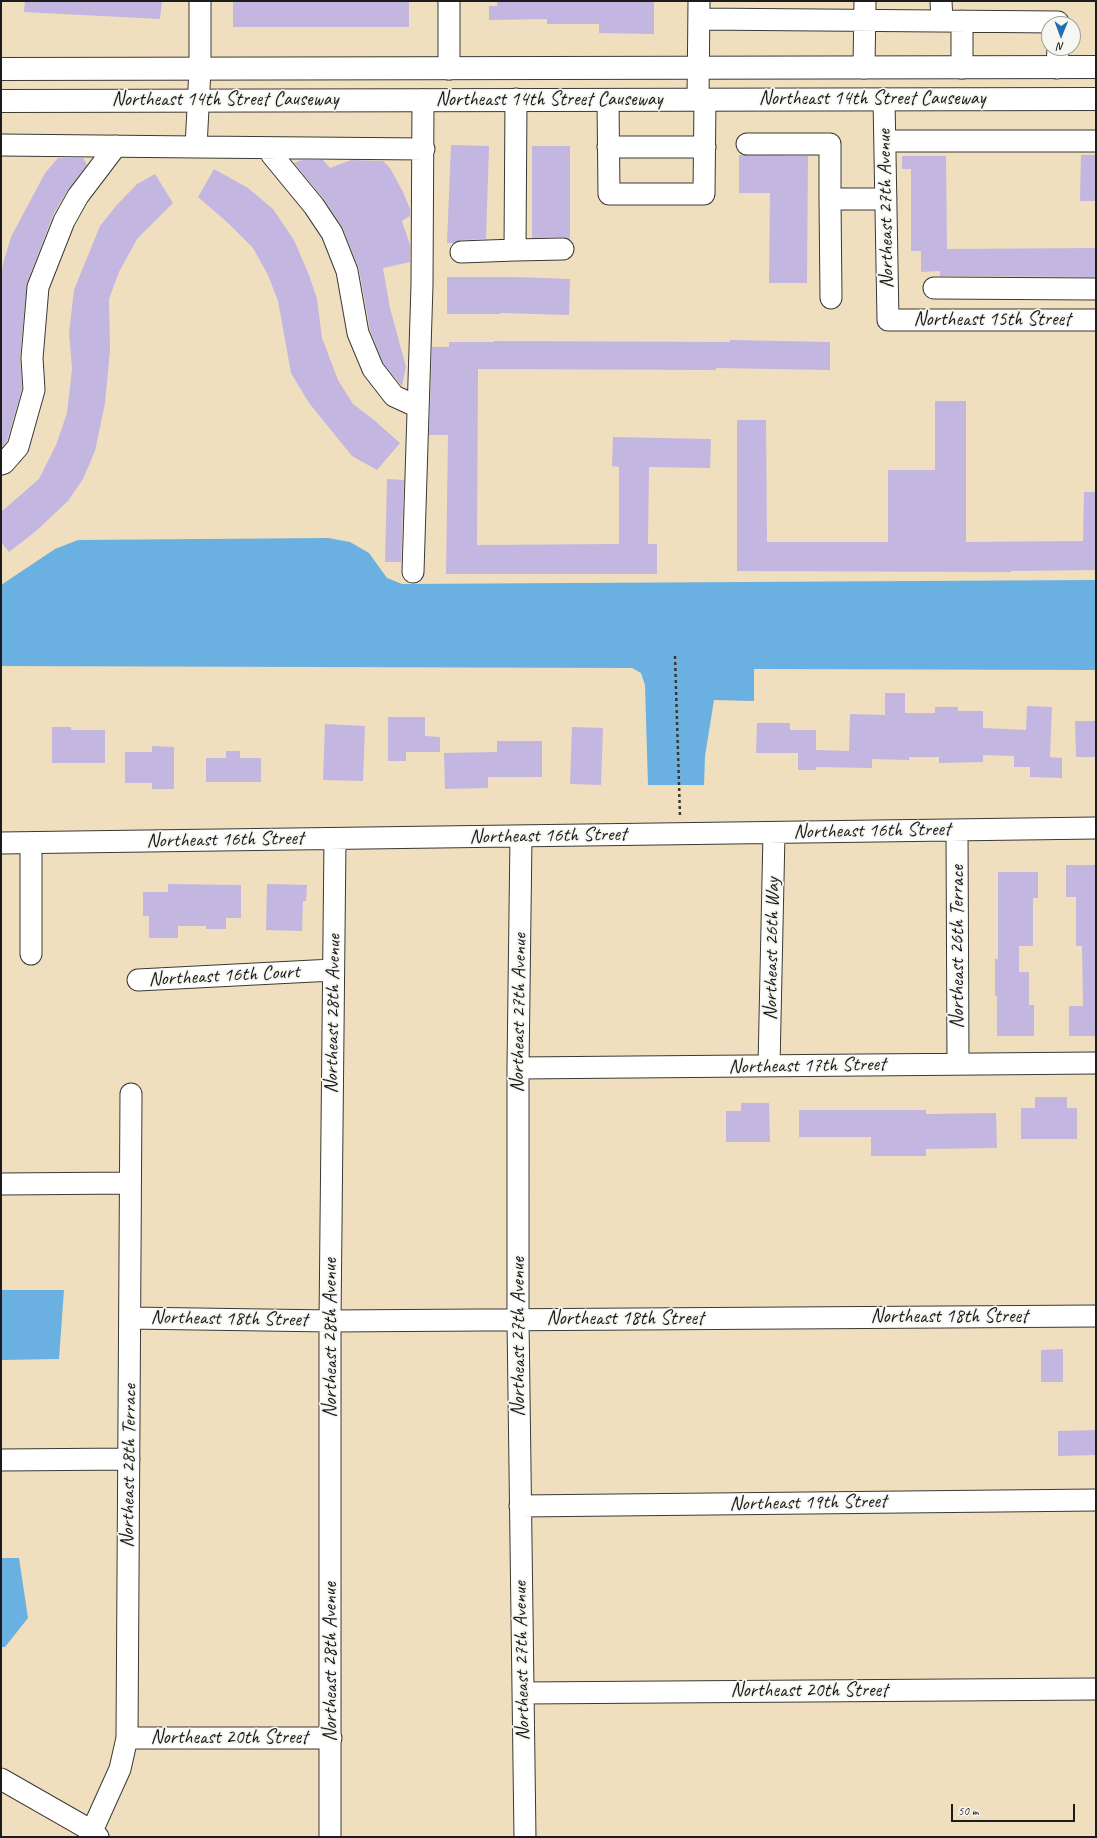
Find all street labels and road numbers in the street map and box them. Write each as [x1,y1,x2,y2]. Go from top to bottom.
street label: Northeast 14th Street Causeway [759,87,985,111]
street label: Northeast 14th Street Causeway [112,88,338,112]
street label: Northeast 14th Street Causeway [436,88,662,112]
street label: Northeast 27th Avenue [873,129,899,289]
street label: Northeast 15th Street [913,308,1071,332]
street label: Northeast 16th Street [793,818,951,844]
street label: Northeast 16th Street [469,823,627,849]
street label: Northeast 16th Street [146,827,304,853]
street label: Northeast 26th Terrace [946,865,970,1029]
street label: Northeast 26th Way [759,877,785,1021]
street label: Northeast 27th Avenue [506,933,532,1093]
street label: Northeast 28th Avenue [320,934,346,1094]
street label: Northeast 16th Court [148,960,300,992]
street label: Northeast 17th Street [728,1053,886,1079]
street label: Northeast 27th Avenue [507,1257,531,1417]
street label: Northeast 28th Avenue [319,1258,343,1418]
street label: Northeast 18th Street [870,1305,1028,1329]
street label: Northeast 18th Street [150,1306,308,1332]
street label: Northeast 18th Street [546,1307,704,1331]
street label: Northeast 28th Terrace [116,1384,142,1548]
street label: Northeast 19th Street [729,1490,887,1516]
street label: Northeast 27th Avenue [509,1581,535,1741]
street label: Northeast 28th Avenue [319,1582,343,1742]
street label: Northeast 20th Street [730,1679,888,1703]
street label: Northeast 20th Street [150,1726,308,1750]

